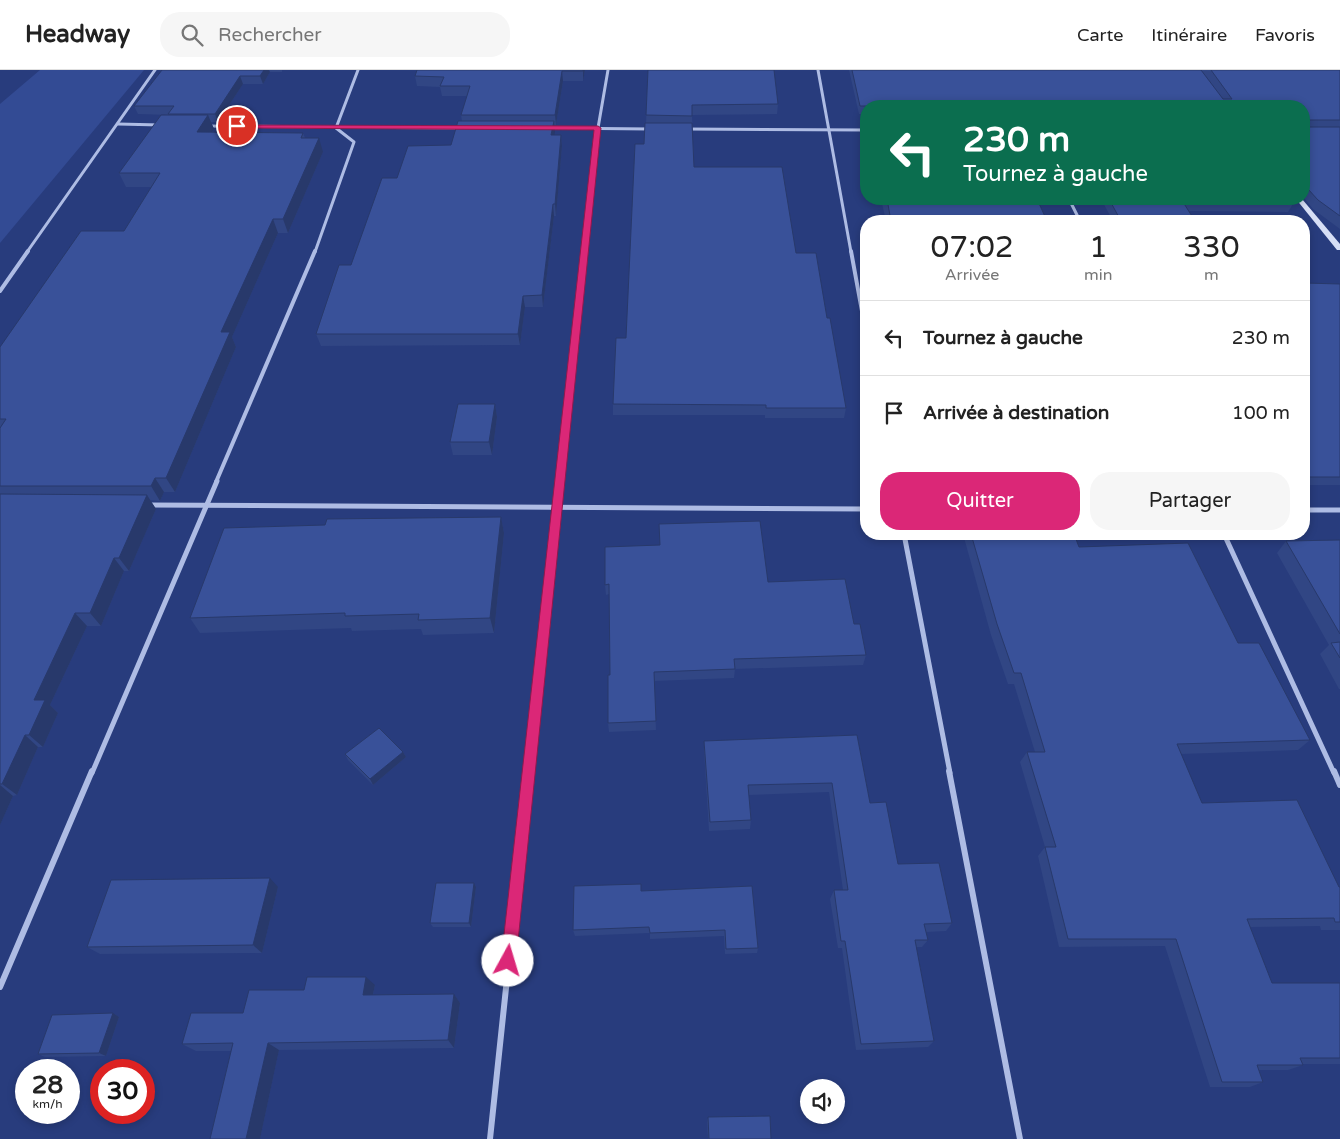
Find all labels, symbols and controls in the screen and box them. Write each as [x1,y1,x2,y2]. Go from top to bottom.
search box [160,12,510,57]
text: Headway [25,20,130,49]
icon: search [178,21,206,49]
text: Rechercher [218,24,322,46]
text: Carte [1077,24,1123,46]
text: Itinéraire [1151,24,1227,46]
text: Favoris [1255,24,1315,46]
pin [216,105,258,147]
icon: arrive [223,112,251,140]
text: 230 m [963,119,1070,161]
icon: left [880,120,945,185]
text: Tournez à gauche [963,161,1148,187]
text: 07:02 [930,229,1014,266]
text: 1 [1089,229,1108,266]
text: 330 [1183,229,1240,266]
text: Arrivée [945,265,999,285]
text: min [1084,265,1113,285]
text: m [1204,265,1219,285]
icon: left [880,324,908,352]
text: Tournez à gauche [923,327,1083,349]
text: 230 m [1232,327,1290,349]
icon: arrive [880,399,908,427]
text: Arrivée à destination [923,402,1109,424]
text: 100 m [1232,402,1290,424]
button: Quitter [880,472,1080,530]
button: Partager [1090,472,1290,530]
position arrow [481,934,533,986]
speed limit sign: 30 [90,1059,155,1124]
text: 28 [32,1070,63,1100]
map controls [800,1079,845,1124]
button: sound [800,1079,845,1124]
text: km/h [32,1097,63,1111]

